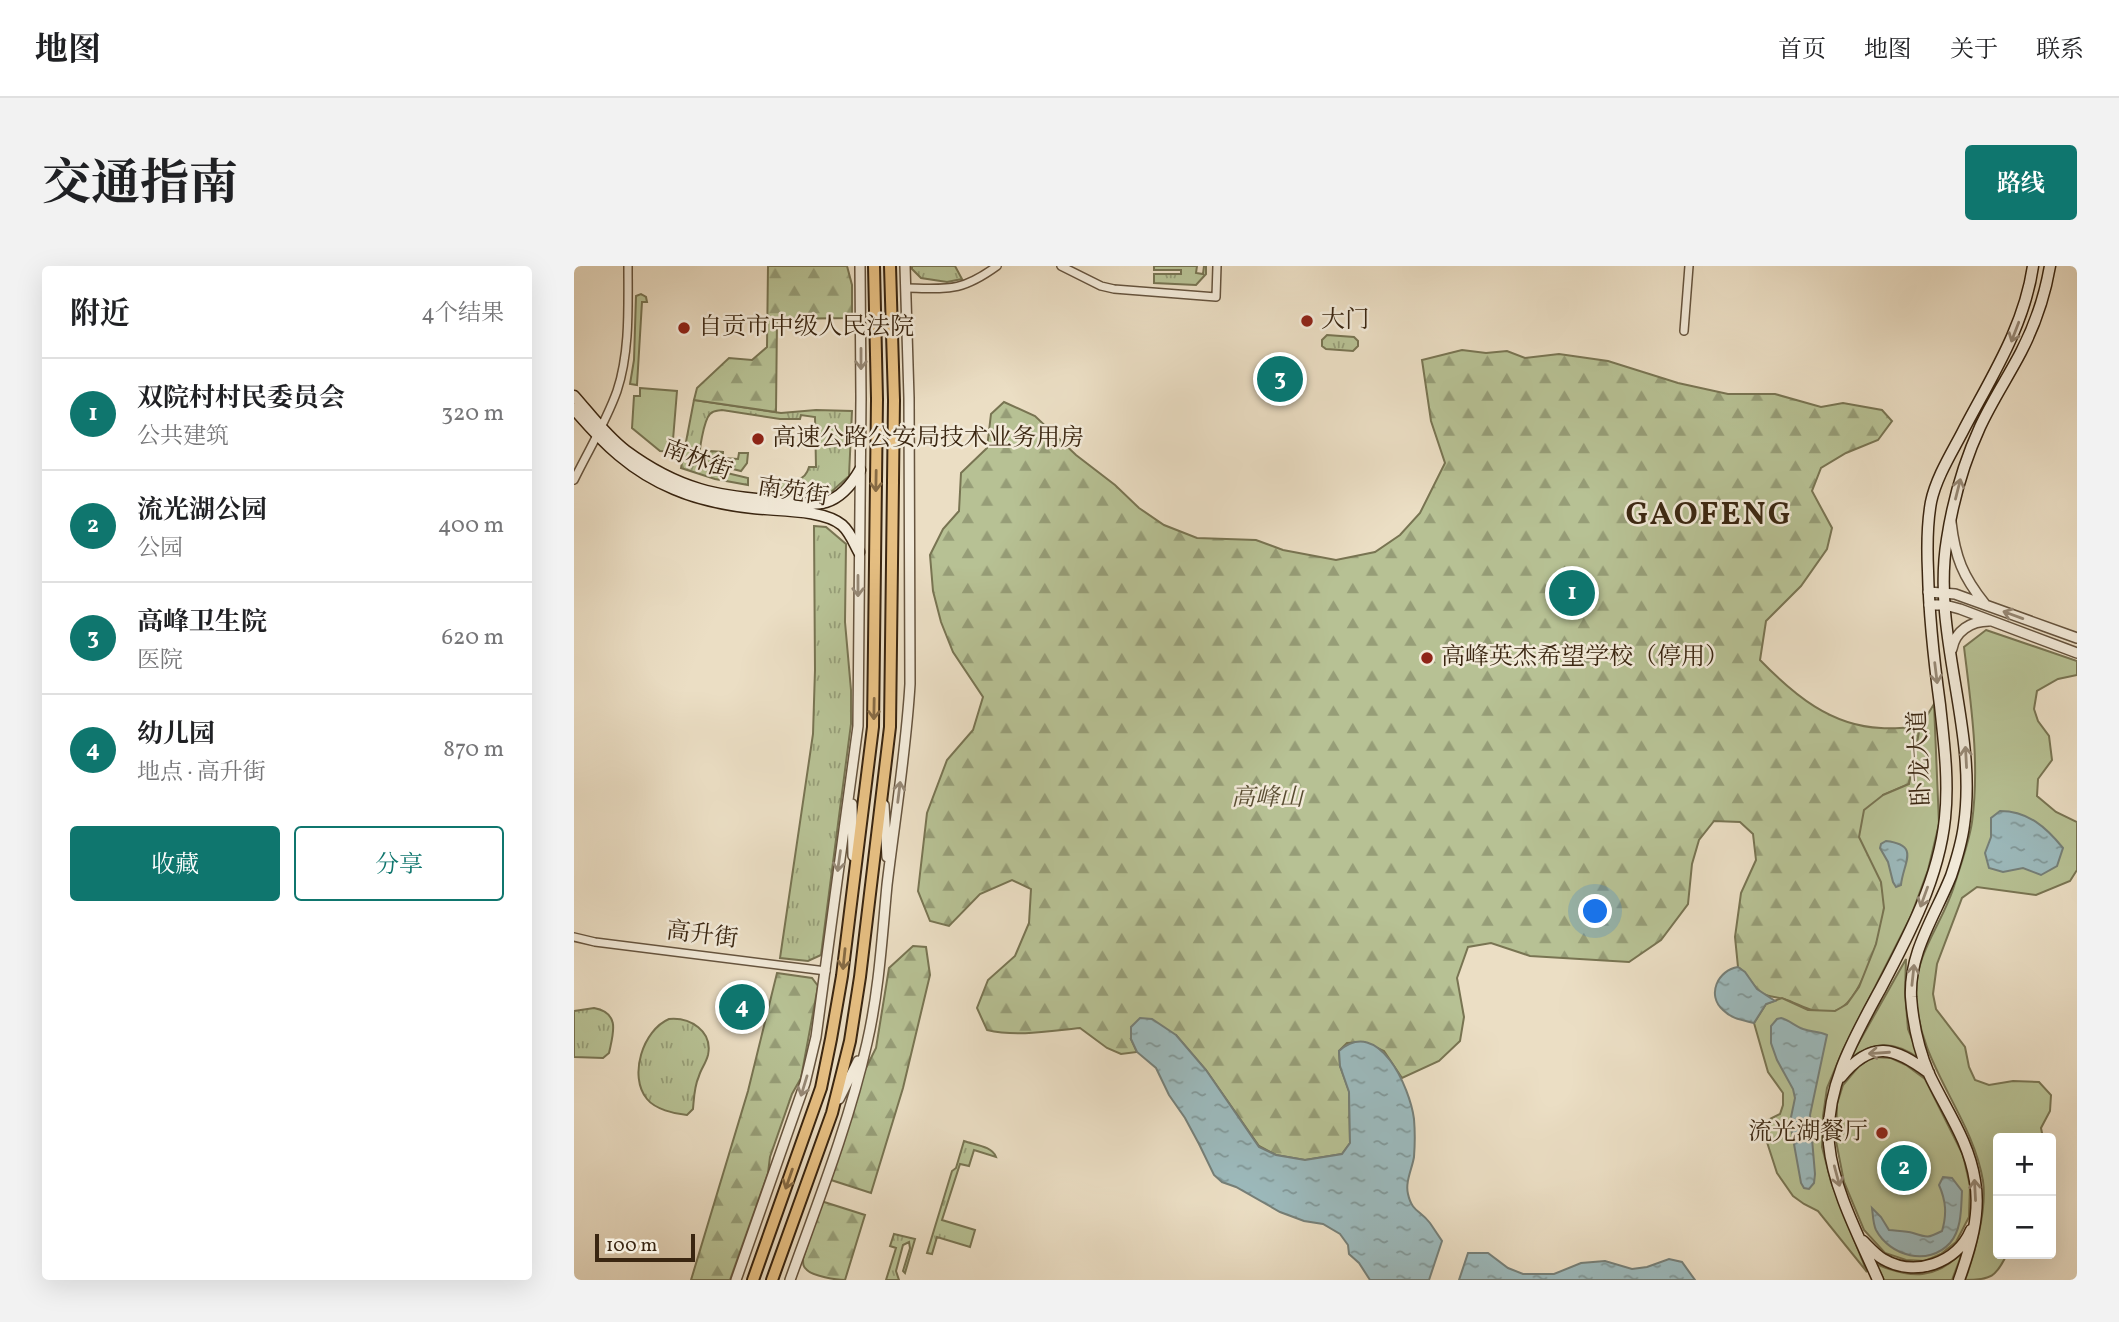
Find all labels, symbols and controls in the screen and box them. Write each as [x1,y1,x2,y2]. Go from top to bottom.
text: 地图 [35,29,101,75]
text: 首页 [1778,34,1826,68]
text: 地图 [1864,34,1912,68]
text: 关于 [1950,34,1998,68]
text: 联系 [2036,34,2084,68]
button: 路线 [1965,145,2077,220]
text: 交通指南 [42,152,238,221]
text: 附近 [70,294,130,336]
text: 4个结果 [421,298,504,330]
place label: 大门 [1321,304,1369,338]
place label: 自贡市中级人民法院 [698,311,914,345]
marker: 大门 [1299,313,1315,329]
marker: 自贡市中级人民法院 [676,320,692,336]
one-way arrow [2008,320,2020,342]
one-way arrow [854,347,868,370]
pin: 3 [1257,353,1303,405]
text: 双院村村民委员会 [137,381,345,417]
text: 1 [88,398,98,430]
text: 320 m [441,398,504,430]
text: 公共建筑 [137,421,229,453]
place label: 高速公路公安局技术业务用房 [772,422,1084,456]
marker: 高速公路公安局技术业务用房 [750,431,766,447]
street label: 南林街 [657,432,737,490]
one-way arrow [869,469,883,492]
street label: 南苑街 [755,471,831,515]
one-way arrow [1952,478,1965,501]
text: 流光湖公园 [137,493,267,529]
district label: GAOFENG [1625,494,1793,538]
text: 2 [87,510,99,542]
text: 400 m [438,510,504,542]
text: 公园 [137,533,183,565]
pin: 1 [1549,567,1595,619]
one-way arrow [851,574,865,597]
text: 高峰卫生院 [137,605,267,641]
one-way arrow [2002,608,2024,620]
text: 3 [87,622,99,654]
text: 620 m [441,622,504,654]
place label: 高峰英杰希望学校（停用） [1441,641,1729,675]
text: 医院 [137,645,183,677]
marker: 高峰英杰希望学校（停用） [1419,650,1435,666]
one-way arrow [1929,661,1942,684]
one-way arrow [867,697,880,720]
street label: 卧龙大道 [1902,709,1940,807]
text: 幼儿园 [137,717,215,753]
text: 4 [86,734,100,766]
text: 870 m [443,734,504,766]
one-way arrow [1959,746,1972,769]
text: 地点 · 高升街 [137,757,266,789]
one-way arrow [893,781,906,803]
park label: 高峰山 [1231,782,1305,816]
button: 收藏 [70,826,280,901]
button: 分享 [294,826,504,901]
one-way arrow [833,850,846,872]
one-way arrow [1917,886,1929,908]
your location [1578,894,1612,928]
street label: 高升街 [664,915,740,957]
one-way arrow [837,947,850,970]
one-way arrow [1907,964,1920,987]
pin: 4 [719,981,765,1033]
one-way arrow [1868,1047,1891,1060]
one-way arrow [796,1075,809,1097]
place label: 流光湖餐厅 [1748,1116,1868,1150]
marker: 流光湖餐厅 [1874,1125,1890,1141]
map controls [1993,1133,2056,1259]
button: + [1993,1133,2056,1196]
pin: 2 [1881,1142,1927,1194]
one-way arrow [1831,1165,1844,1187]
one-way arrow [781,1167,794,1189]
one-way arrow [1968,1179,1981,1202]
button: − [1993,1196,2056,1259]
scale bar [595,1231,695,1263]
text: 100 m [606,1233,657,1259]

